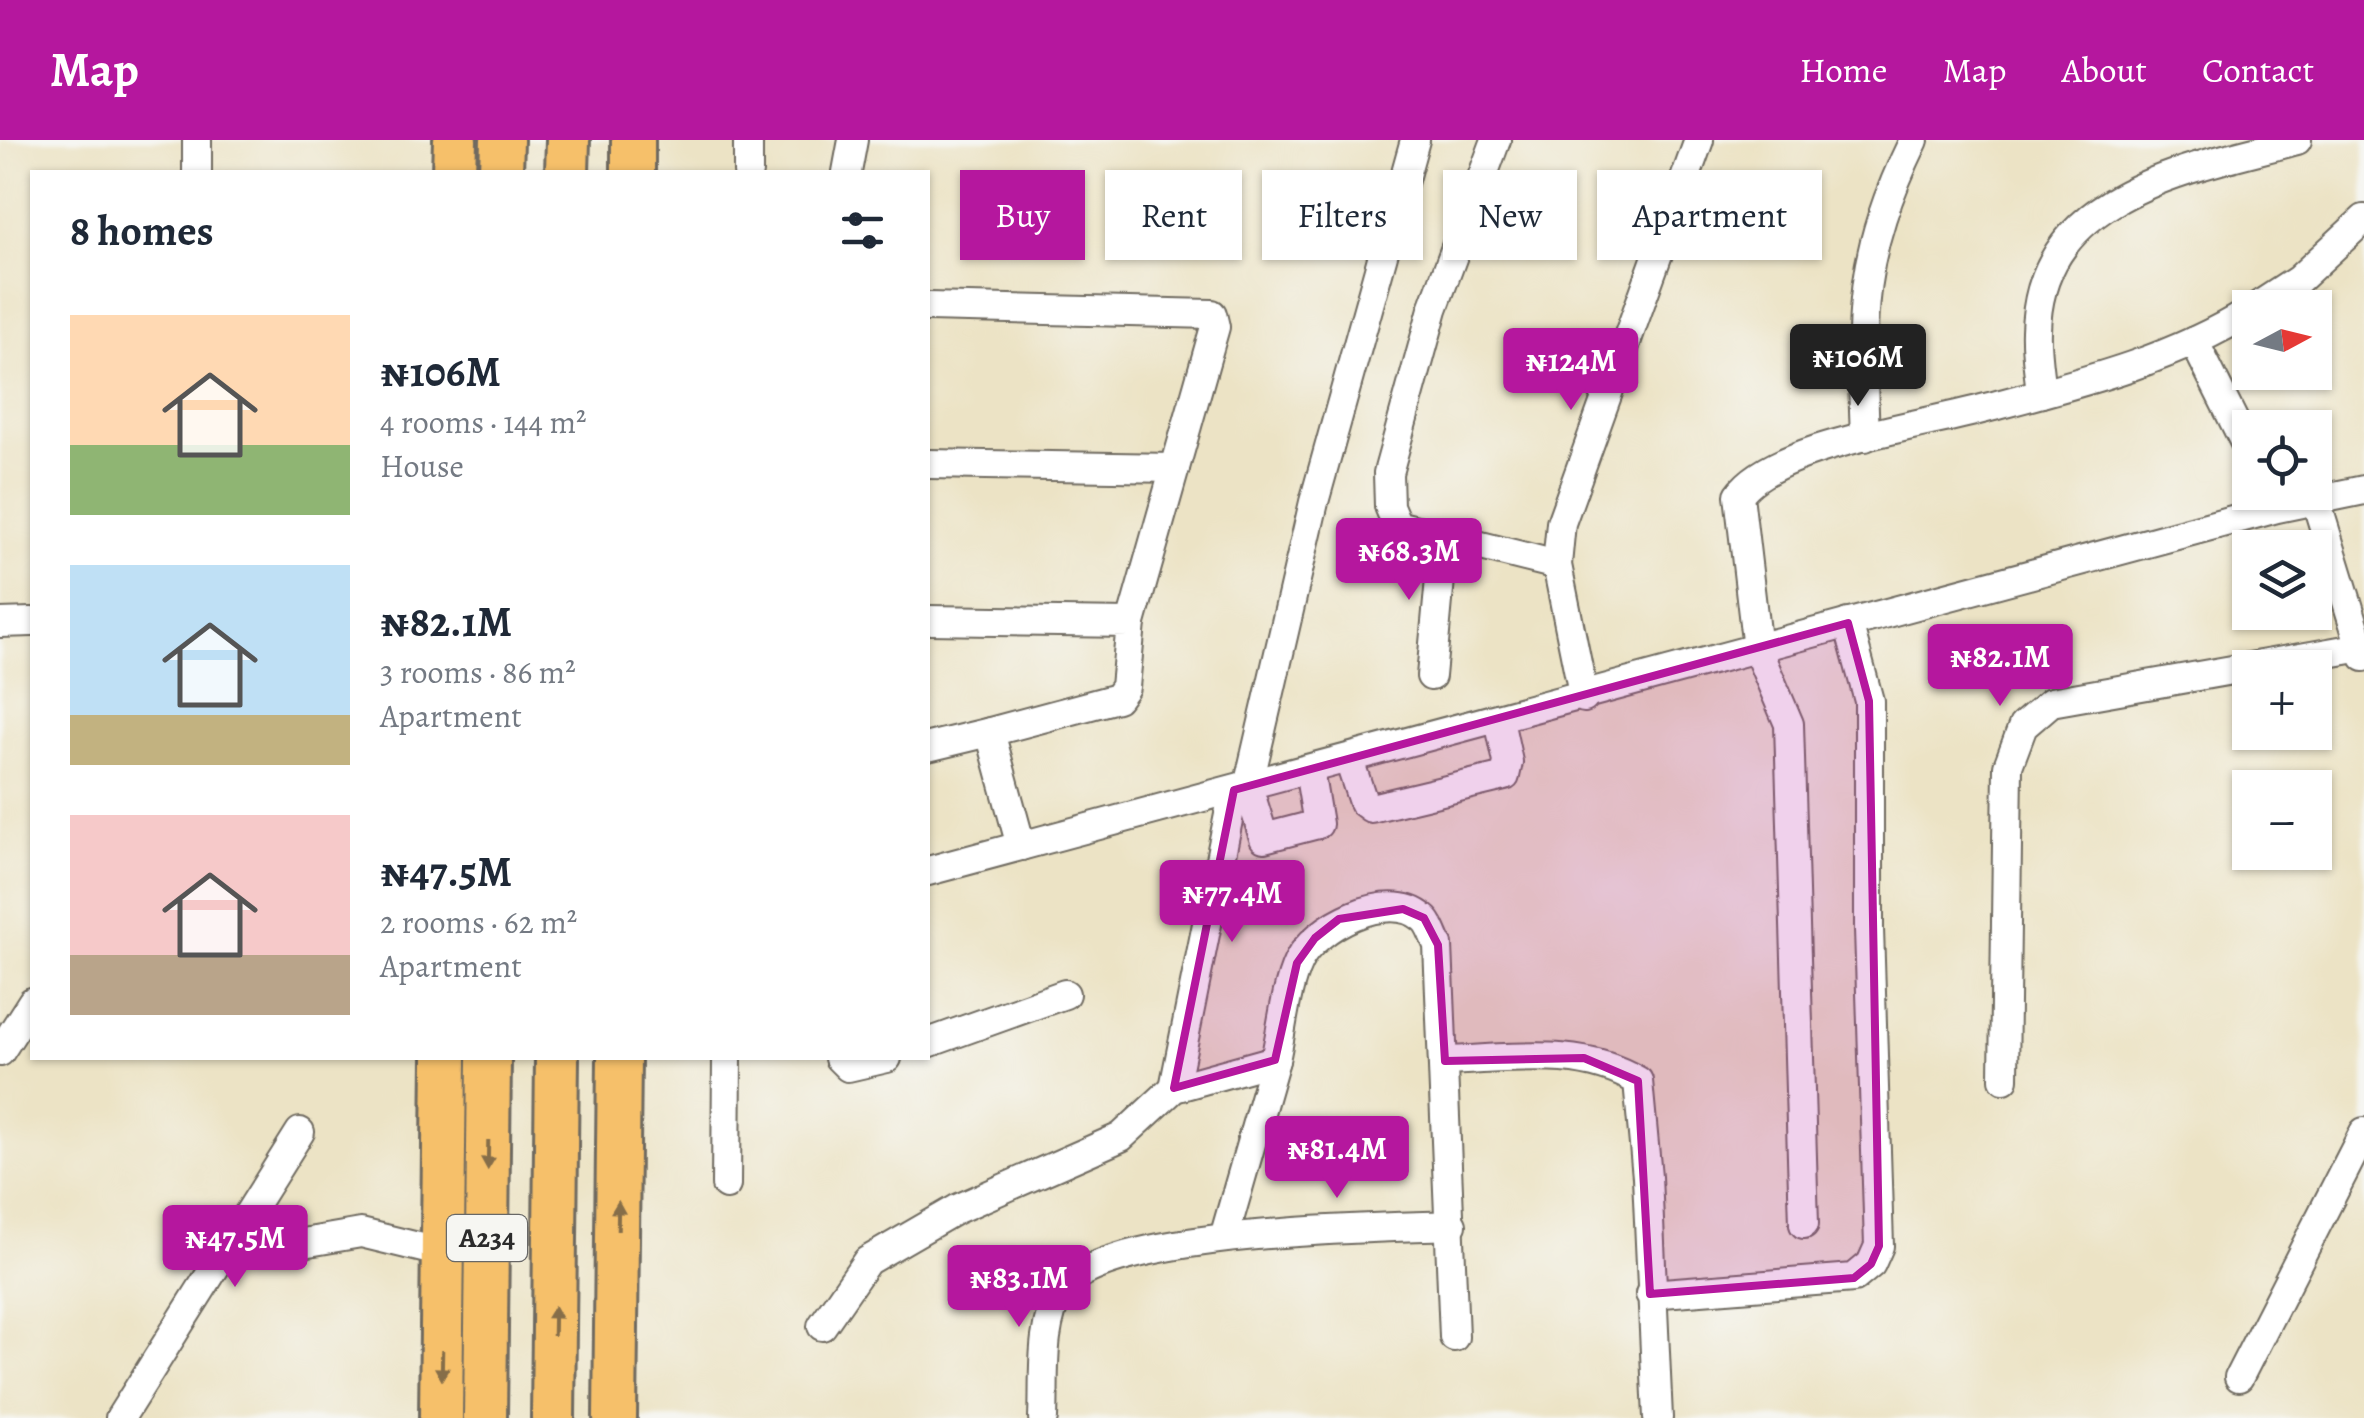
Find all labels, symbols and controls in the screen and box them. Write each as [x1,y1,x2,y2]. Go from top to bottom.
text: Map [50,37,139,103]
text: Home [1799,46,1887,94]
text: Map [1942,46,2006,94]
text: About [2061,46,2147,94]
text: Contact [2202,46,2314,94]
chip: Buy [960,170,1085,260]
chip: Rent [1105,170,1242,260]
chip: Filters [1262,170,1423,260]
chip: New [1443,170,1577,260]
chip: Apartment [1597,170,1822,260]
text: 8 homes [70,202,214,259]
icon: filters [835,203,890,258]
north arrow [2232,290,2332,390]
map controls [2232,290,2332,870]
pin: ₦106M [1788,324,1928,409]
pin: ₦124M [1501,328,1641,413]
text: ₦106M [1812,334,1904,378]
text: ₦124M [1525,338,1617,382]
text: ₦106M [380,343,501,400]
icon: home [150,355,270,475]
text: 4 rooms · 144 m² [380,400,587,444]
button: locate [2232,410,2332,510]
text: House [380,444,464,488]
pin: ₦68.3M [1328,518,1490,603]
text: ₦68.3M [1358,528,1460,572]
button: layers [2232,530,2332,630]
text: ₦82.1M [380,593,512,650]
icon: home [150,605,270,725]
pin: ₦82.1M [1919,624,2081,709]
text: ₦82.1M [1950,634,2050,678]
text: 3 rooms · 86 m² [380,650,576,694]
button: + [2232,650,2332,750]
text: Apartment [380,694,522,738]
button: − [2232,770,2332,870]
text: ₦47.5M [380,843,512,900]
icon: home [150,855,270,975]
pin: ₦77.4M [1151,860,1313,945]
text: ₦77.4M [1182,870,1282,914]
text: 2 rooms · 62 m² [380,900,577,944]
text: Apartment [380,944,522,988]
pin: ₦81.4M [1256,1116,1418,1201]
text: ₦81.4M [1287,1126,1387,1170]
one-way arrow [480,1139,496,1171]
one-way arrow [610,1199,626,1231]
pin: ₦47.5M [154,1205,316,1290]
text: ₦47.5M [185,1215,285,1259]
road number: A234 [447,1215,527,1261]
pin: ₦83.1M [938,1245,1100,1330]
text: ₦83.1M [970,1255,1068,1299]
one-way arrow [546,1304,562,1336]
one-way arrow [434,1349,450,1381]

